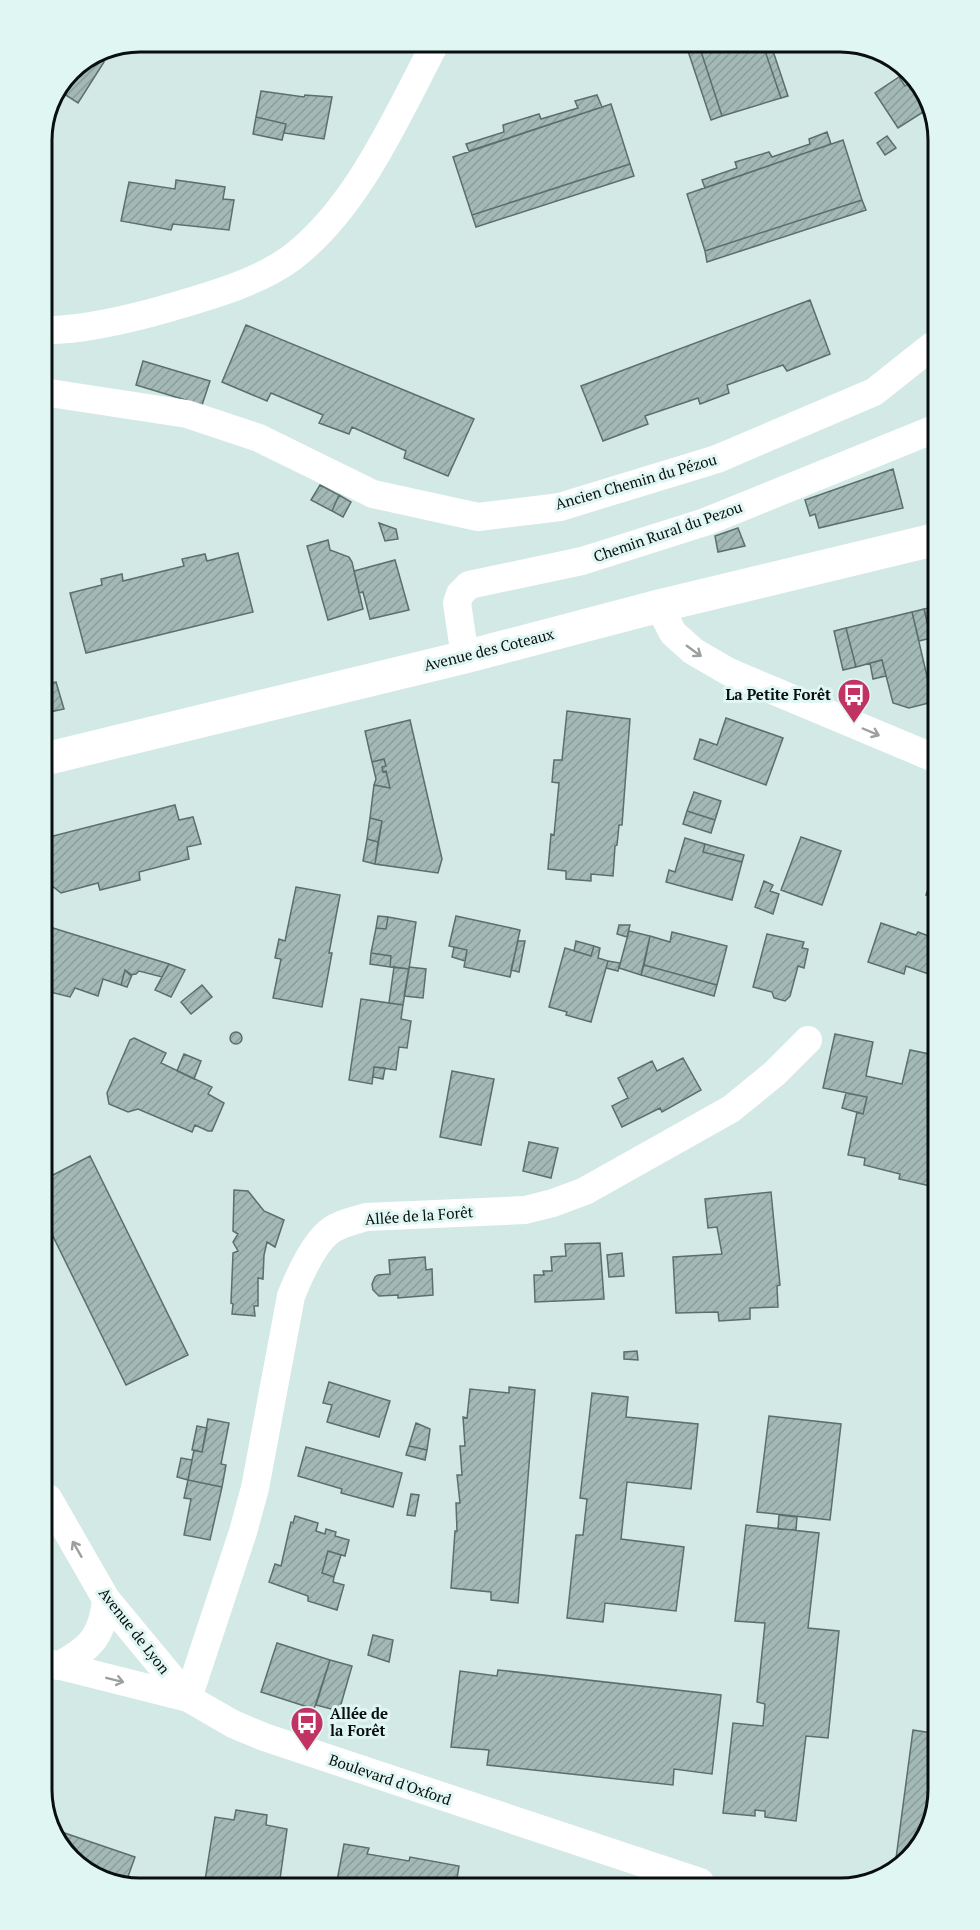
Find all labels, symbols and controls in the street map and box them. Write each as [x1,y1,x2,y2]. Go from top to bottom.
street label: Ancien Chemin du Pézou [553,448,719,514]
street label: Chemin Rural du Pezou [591,496,745,566]
street label: Avenue des Coteaux [422,623,556,675]
one-way arrow [686,644,702,657]
bus stop icon: La Petite Forêt [836,677,872,724]
place label: La Petite Forêt [726,684,831,704]
one-way arrow [862,727,880,738]
street label: Allée de la Forêt [364,1201,474,1229]
one-way arrow [70,1541,82,1558]
street label: Avenue de Lyon [95,1583,175,1678]
one-way arrow [105,1675,124,1687]
place label: Allée de la Forêt [330,1703,388,1740]
bus stop icon: Allée de la Forêt [289,1705,325,1752]
street label: Boulevard d'Oxford [327,1749,454,1809]

